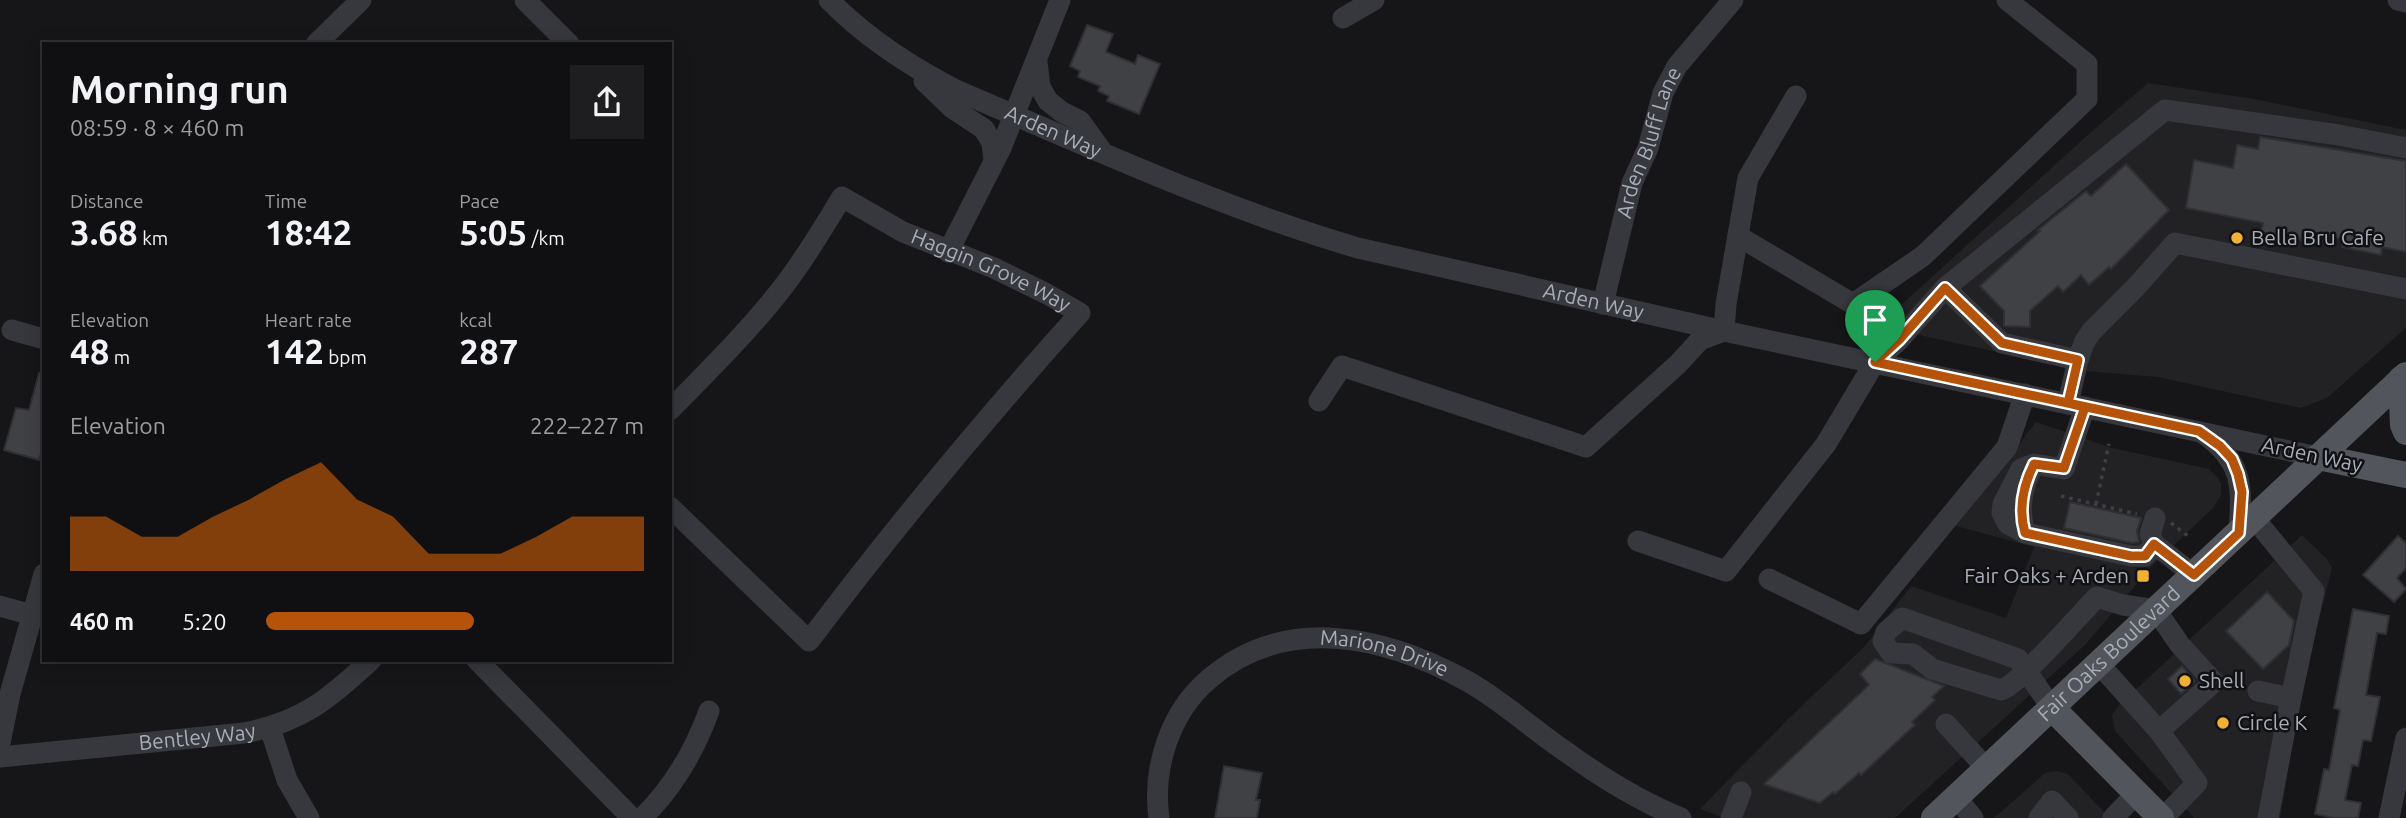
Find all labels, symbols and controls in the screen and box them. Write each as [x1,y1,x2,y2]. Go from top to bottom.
street label: Arden Bluff Lane [1611,62,1685,221]
button: share [570,65,644,139]
text: Morning run [70,68,289,110]
street label: Arden Way [1002,100,1105,162]
text: 08:59 · 8 × 460 m [70,115,244,140]
text: Distance [70,190,144,212]
text: Time [265,190,307,212]
text: Pace [459,190,500,212]
text: 3.68 [70,212,138,252]
text: 18:42 [265,212,352,252]
text: 5:05 [459,212,527,252]
street label: Haggin Grove Way [908,224,1075,316]
place label: Bella Bru Cafe [2251,225,2384,249]
text: km [138,227,168,249]
text: /km [527,227,565,249]
marker: Bella Bru Cafe [2229,230,2245,246]
street label: Arden Way [1541,277,1646,323]
pin [1845,290,1905,362]
icon: arrive [1856,301,1894,339]
text: Elevation [70,309,149,331]
text: Heart rate [265,309,352,331]
text: kcal [459,309,492,331]
text: 48 [70,331,109,371]
text: 142 [265,331,324,371]
text: 287 [459,331,519,371]
text: m [109,346,130,368]
text: bpm [324,346,367,368]
text: Elevation [70,413,166,438]
text: 222–227 m [530,413,644,438]
street label: Arden Way [2260,432,2365,476]
place label: Fair Oaks + Arden [1964,563,2129,587]
marker: Fair Oaks + Arden [2135,568,2151,584]
street label: Fair Oaks Boulevard [2032,580,2185,726]
text: 460 m [70,609,134,634]
text: 5:20 [182,609,227,634]
street label: Marione Drive [1320,625,1453,681]
place label: Shell [2199,668,2245,692]
marker: Shell [2177,673,2193,689]
place label: Circle K [2237,710,2308,734]
marker: Circle K [2215,715,2231,731]
street label: Bentley Way [137,718,258,754]

